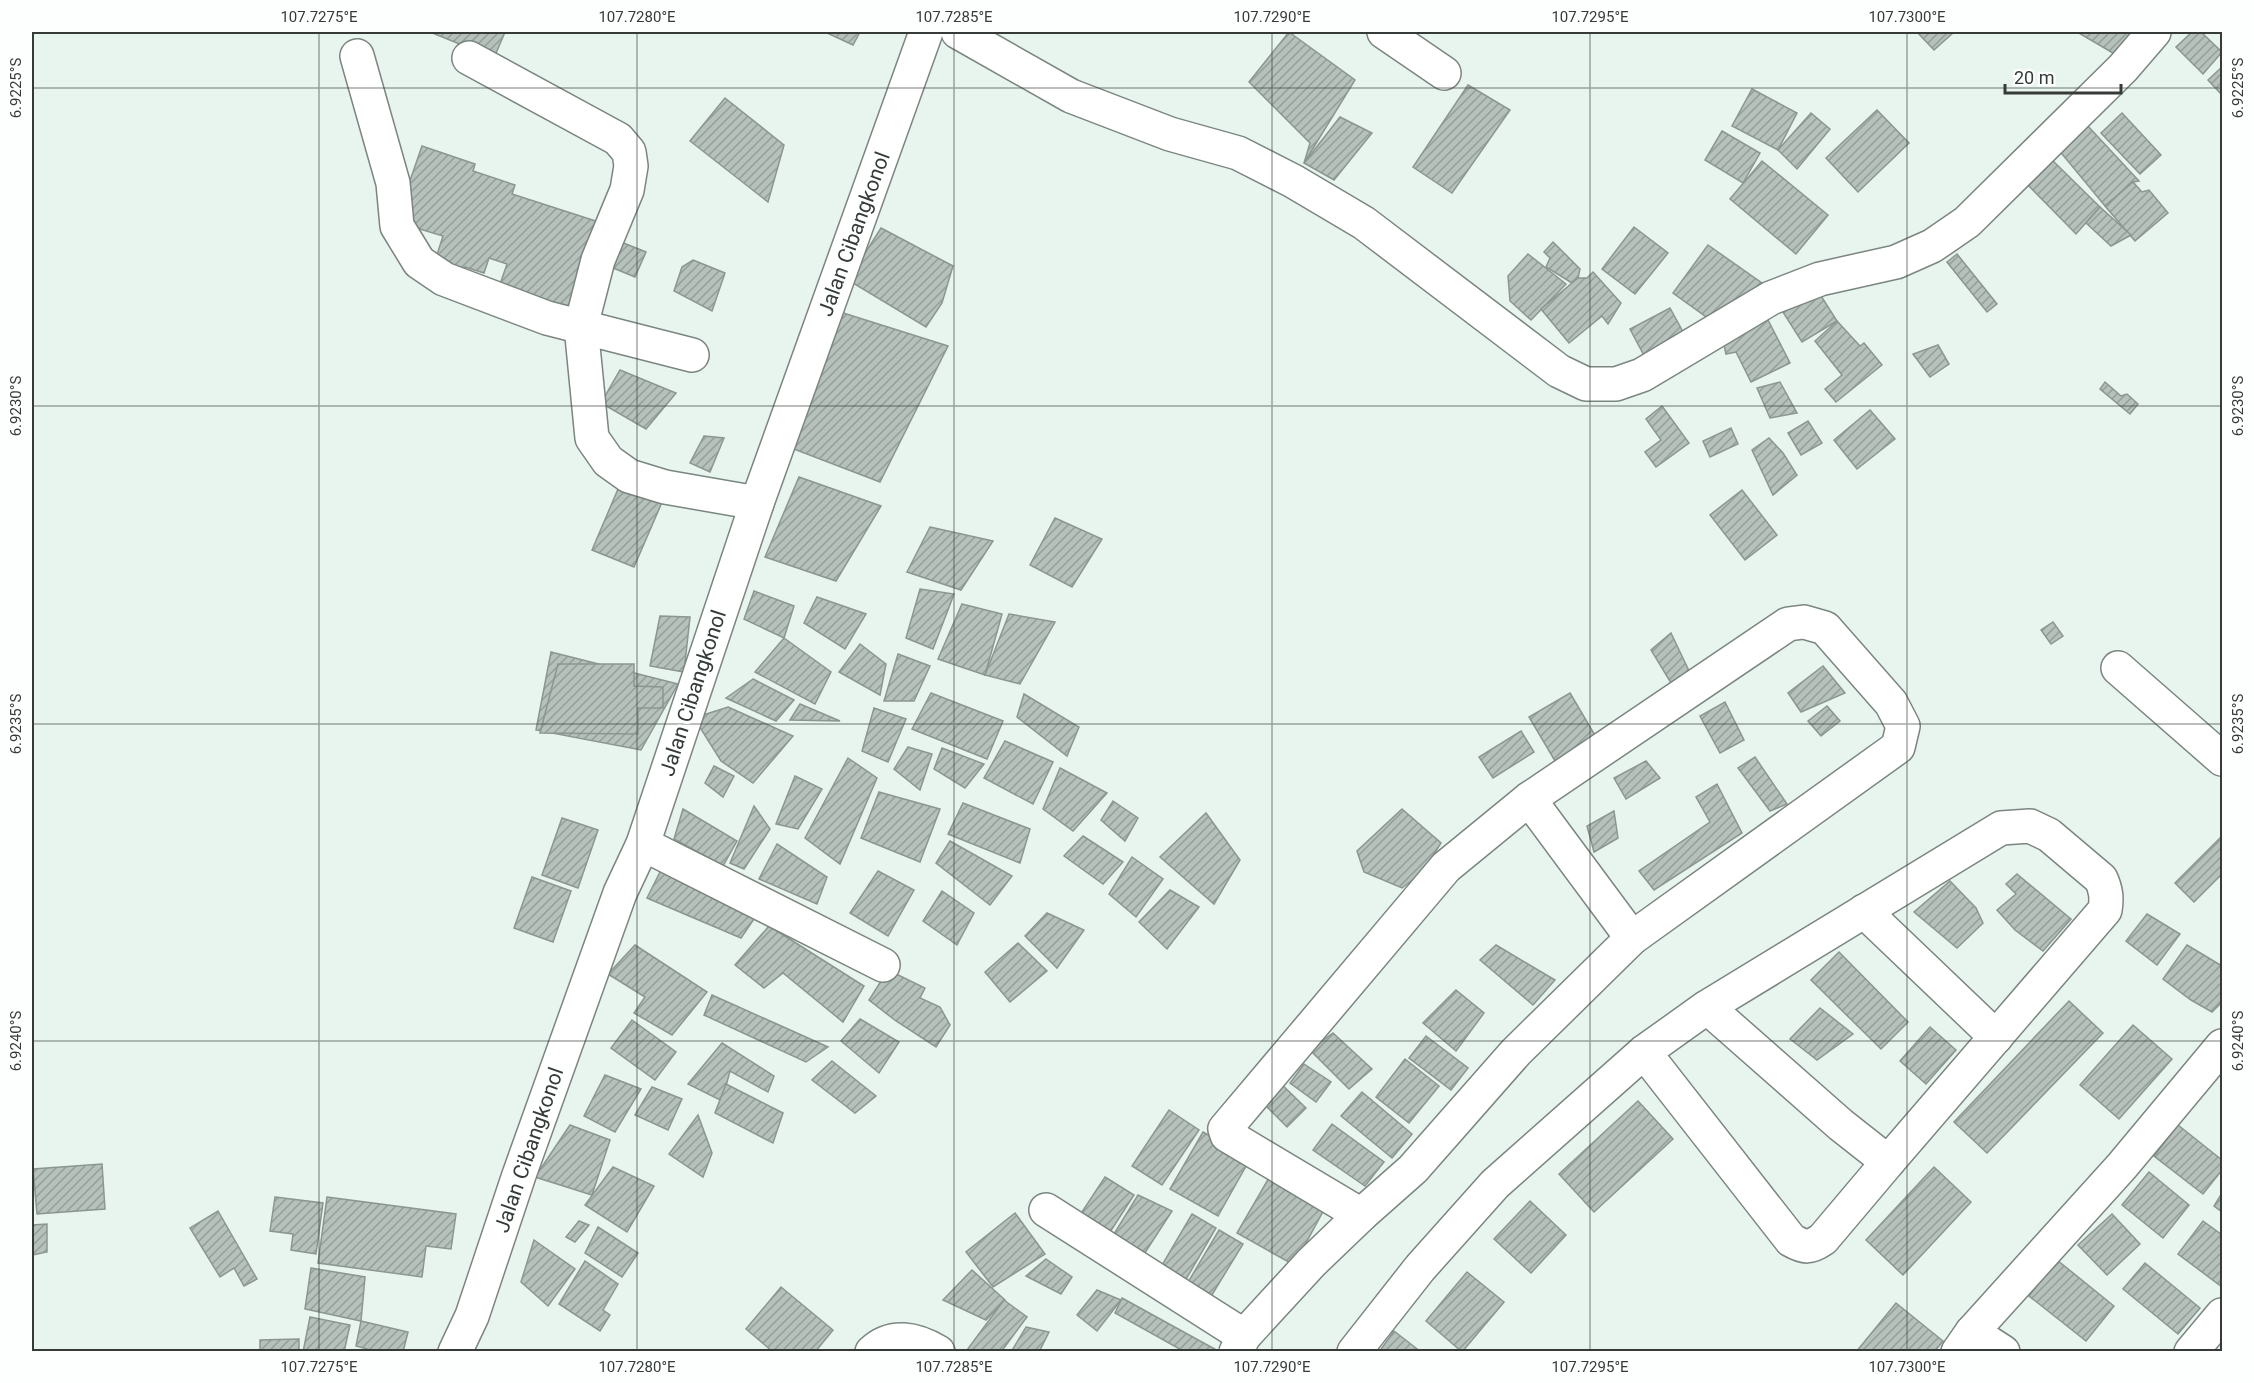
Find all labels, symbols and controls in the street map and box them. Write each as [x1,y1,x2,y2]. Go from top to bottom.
text: 107.7275°E [280,8,358,26]
text: 107.7280°E [598,8,676,26]
text: 107.7285°E [915,8,993,26]
text: 107.7290°E [1233,8,1311,26]
text: 107.7295°E [1551,8,1629,26]
text: 107.7300°E [1868,8,1946,26]
scale bar [2005,57,2120,95]
text: 6.9225°S [7,58,25,118]
text: 6.9225°S [2229,58,2247,118]
text: 20 m [2014,67,2054,88]
street label: Jalan Cibangkonol [813,149,895,319]
text: 6.9230°S [7,376,25,436]
text: 6.9230°S [2229,376,2247,436]
street label: Jalan Cibangkonol [655,607,731,779]
text: 6.9235°S [7,694,25,754]
text: 6.9235°S [2229,694,2247,754]
text: 6.9240°S [7,1011,25,1071]
text: 6.9240°S [2229,1011,2247,1071]
street label: Jalan Cibangkonol [489,1064,569,1236]
text: 107.7275°E [280,1358,358,1376]
text: 107.7280°E [598,1358,676,1376]
text: 107.7285°E [915,1358,993,1376]
text: 107.7290°E [1233,1358,1311,1376]
text: 107.7295°E [1551,1358,1629,1376]
text: 107.7300°E [1868,1358,1946,1376]

